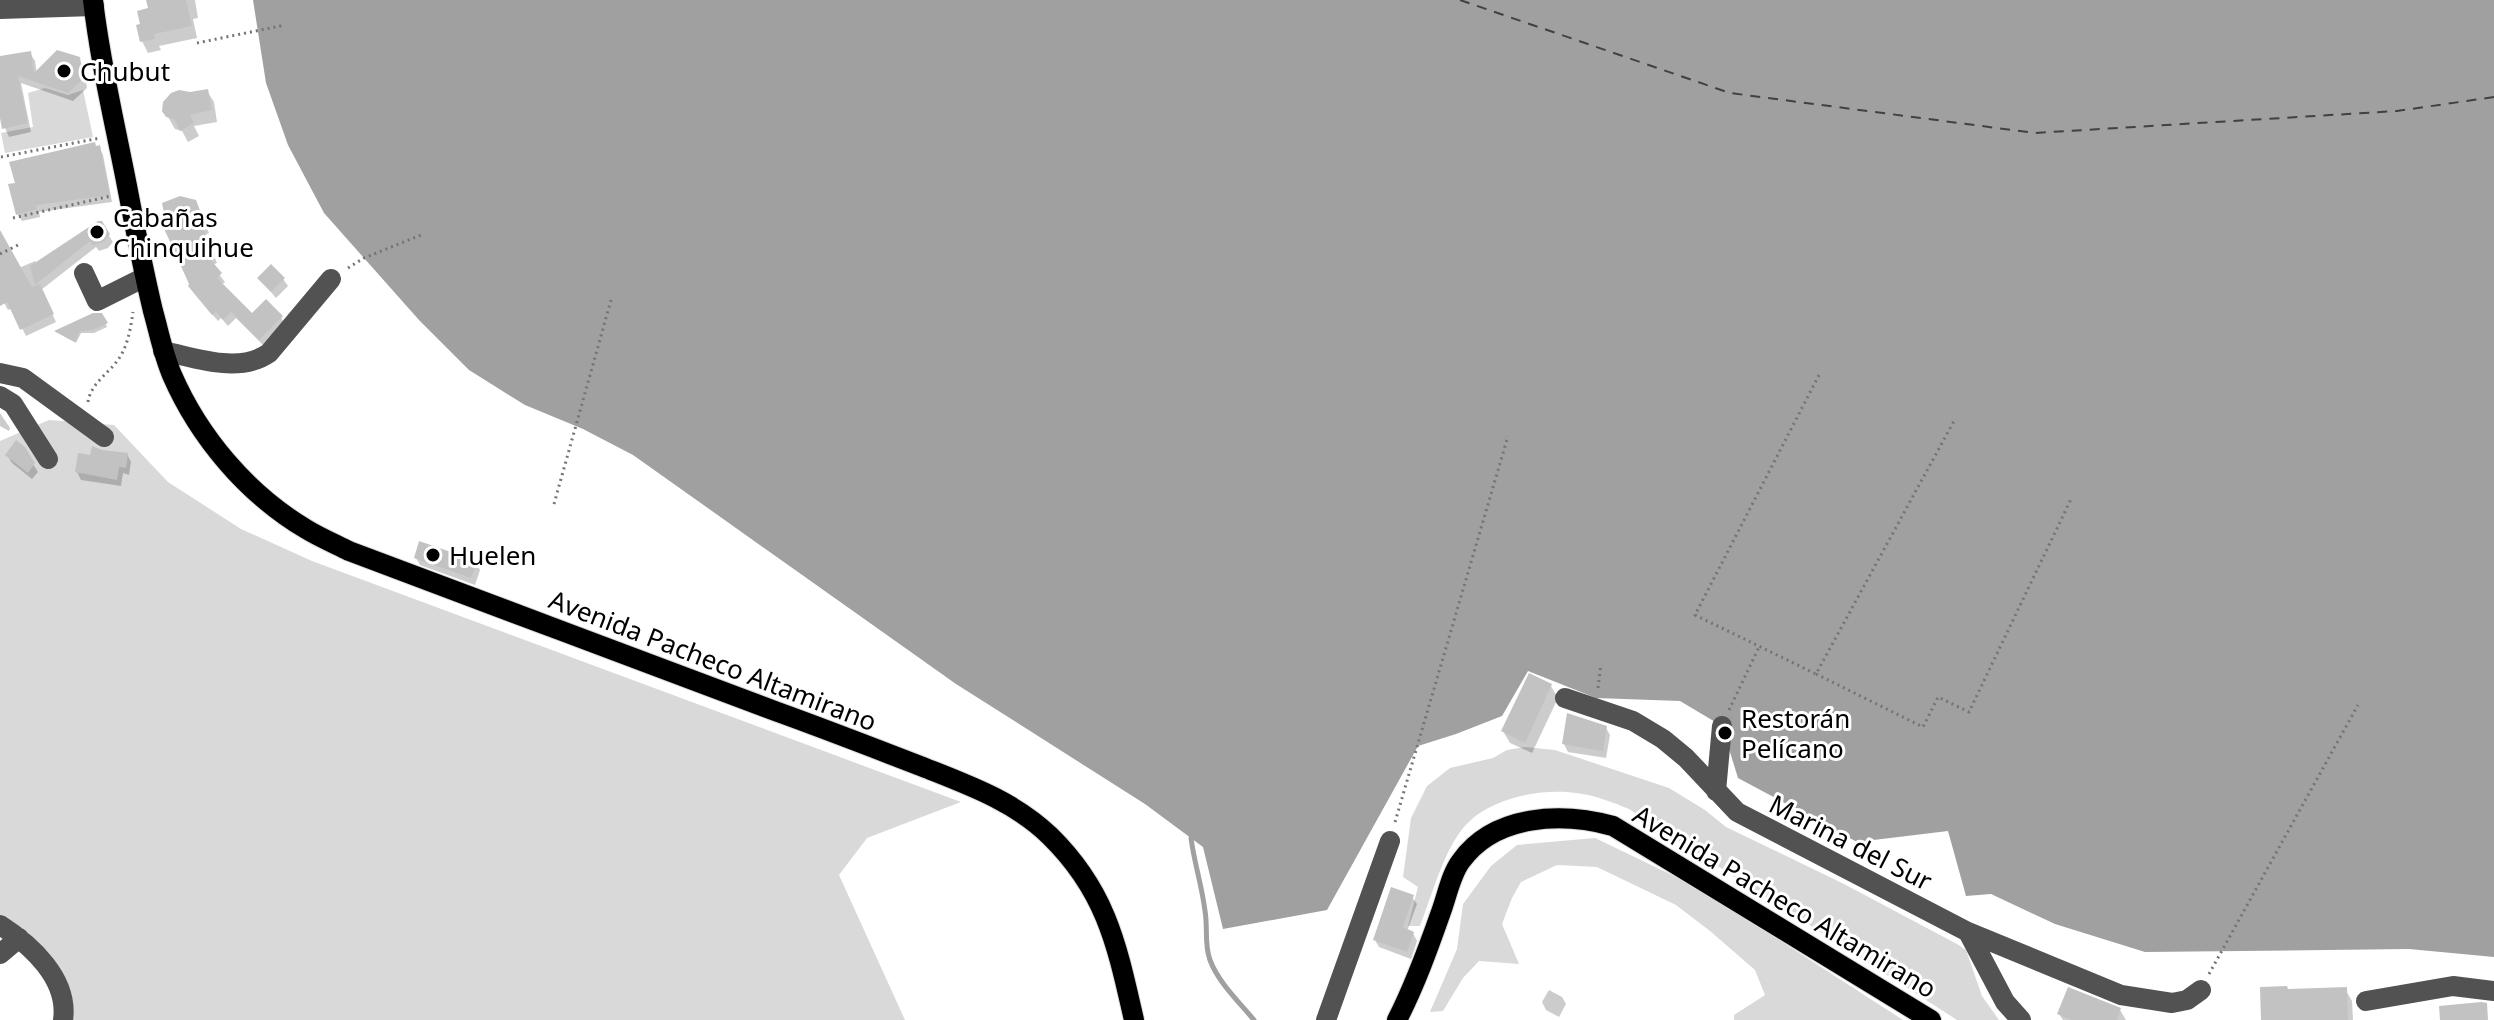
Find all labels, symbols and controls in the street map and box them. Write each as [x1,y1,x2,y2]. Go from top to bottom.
place label: Chubut [80,53,170,89]
marker: Chubut [55,62,73,80]
place label: Cabañas Chinquihue [113,199,254,265]
marker: Cabañas Chinquihue [88,223,106,241]
place label: Huelen [449,537,536,573]
marker: Huelen [424,546,442,564]
street label: Avenida Pacheco Altamirano [544,581,882,739]
place label: Restorán Pelícano [1741,700,1850,766]
marker: Restorán Pelícano [1716,724,1734,742]
street label: Marina del Sur [1763,786,1939,899]
street label: Avenida Pacheco Altamirano [1627,796,1943,1006]

